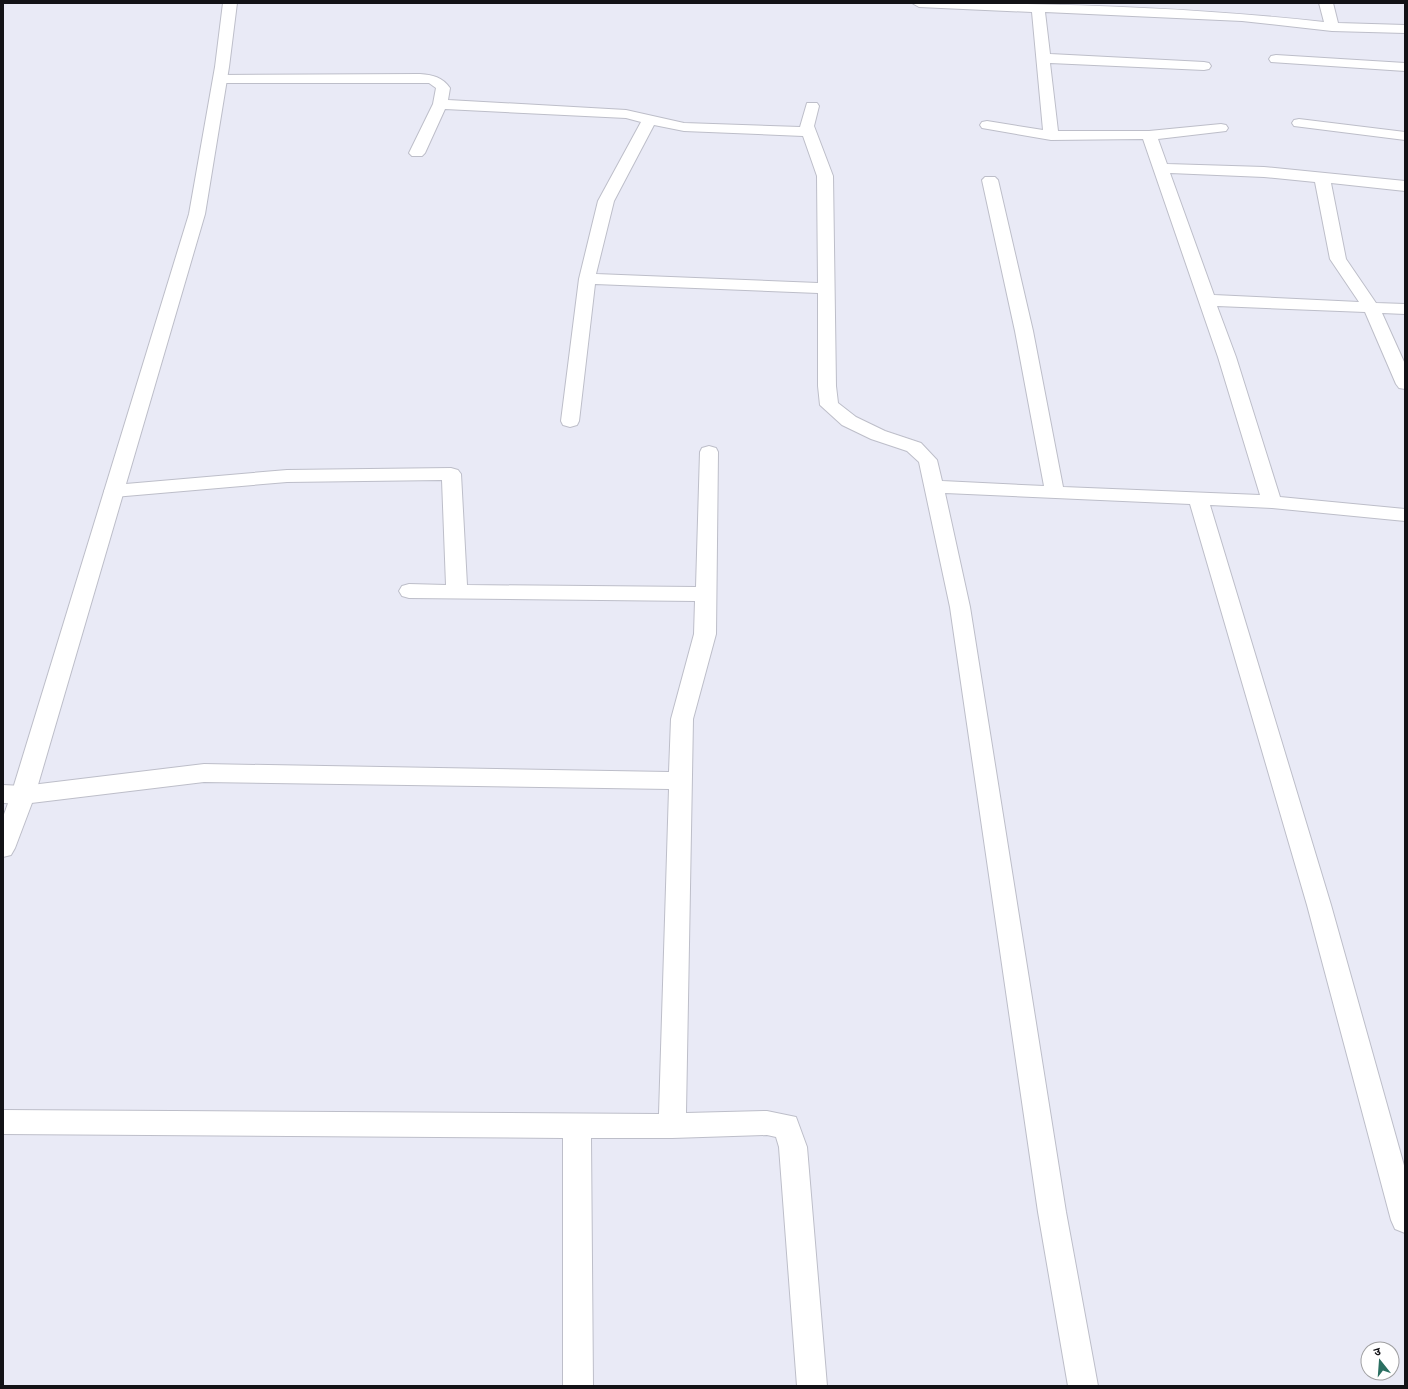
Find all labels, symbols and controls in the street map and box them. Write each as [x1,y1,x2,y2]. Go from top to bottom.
north arrow [1360,1341,1400,1381]
text: उ [1372,1344,1383,1359]

